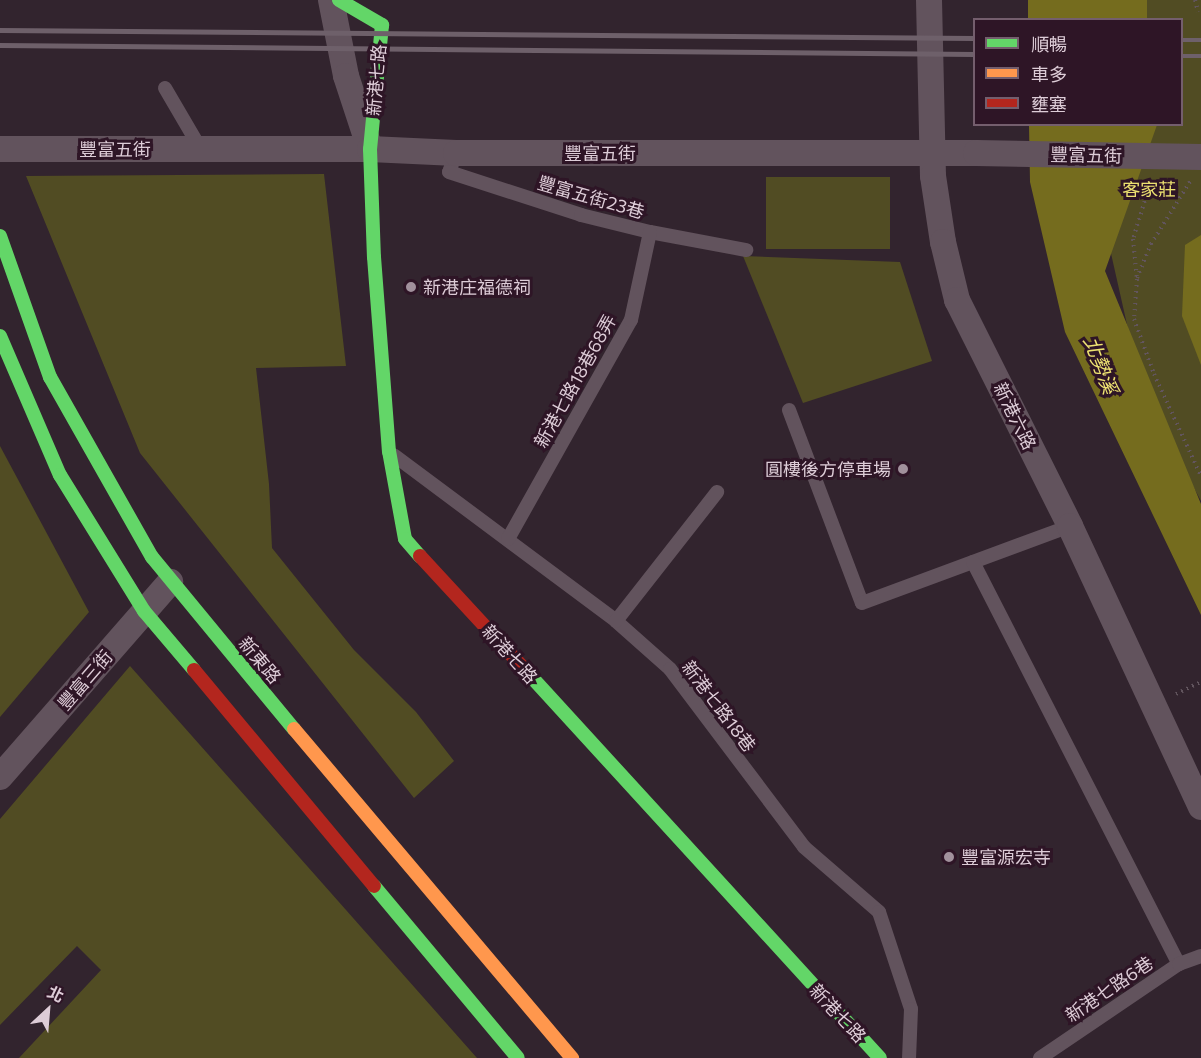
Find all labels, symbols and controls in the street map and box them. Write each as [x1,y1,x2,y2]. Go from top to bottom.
legend [973,18,1183,126]
text: 順暢 [1031,33,1067,55]
street label: 新港七路 [362,43,390,117]
text: 車多 [1031,63,1067,85]
text: 壅塞 [1031,93,1067,115]
street label: 豐富五街 [79,138,151,160]
street label: 豐富五街 [564,142,636,164]
street label: 豐富五街 [1050,144,1122,166]
street label: 豐富五街23巷 [535,171,647,223]
park label: 客家莊 [1122,178,1176,200]
place label: 新港庄福德祠 [423,276,531,298]
marker: 新港庄福德祠 [404,280,418,294]
street label: 新港七路18巷68弄 [530,311,620,451]
water label: 北勢溪 [1079,333,1123,397]
street label: 新港六路 [990,379,1040,453]
place label: 圓樓後方停車場 [765,458,891,480]
marker: 圓樓後方停車場 [896,462,910,476]
street label: 新港七路 [478,620,542,688]
street label: 新東路 [234,632,286,688]
street label: 豐富三街 [53,646,117,714]
street label: 新港七路18巷 [678,656,760,756]
place label: 豐富源宏寺 [961,846,1051,868]
marker: 豐富源宏寺 [942,850,956,864]
street label: 新港七路6巷 [1061,952,1157,1026]
street label: 新港七路 [806,979,870,1047]
north arrow [18,980,78,1040]
text: 北 [45,981,67,1005]

